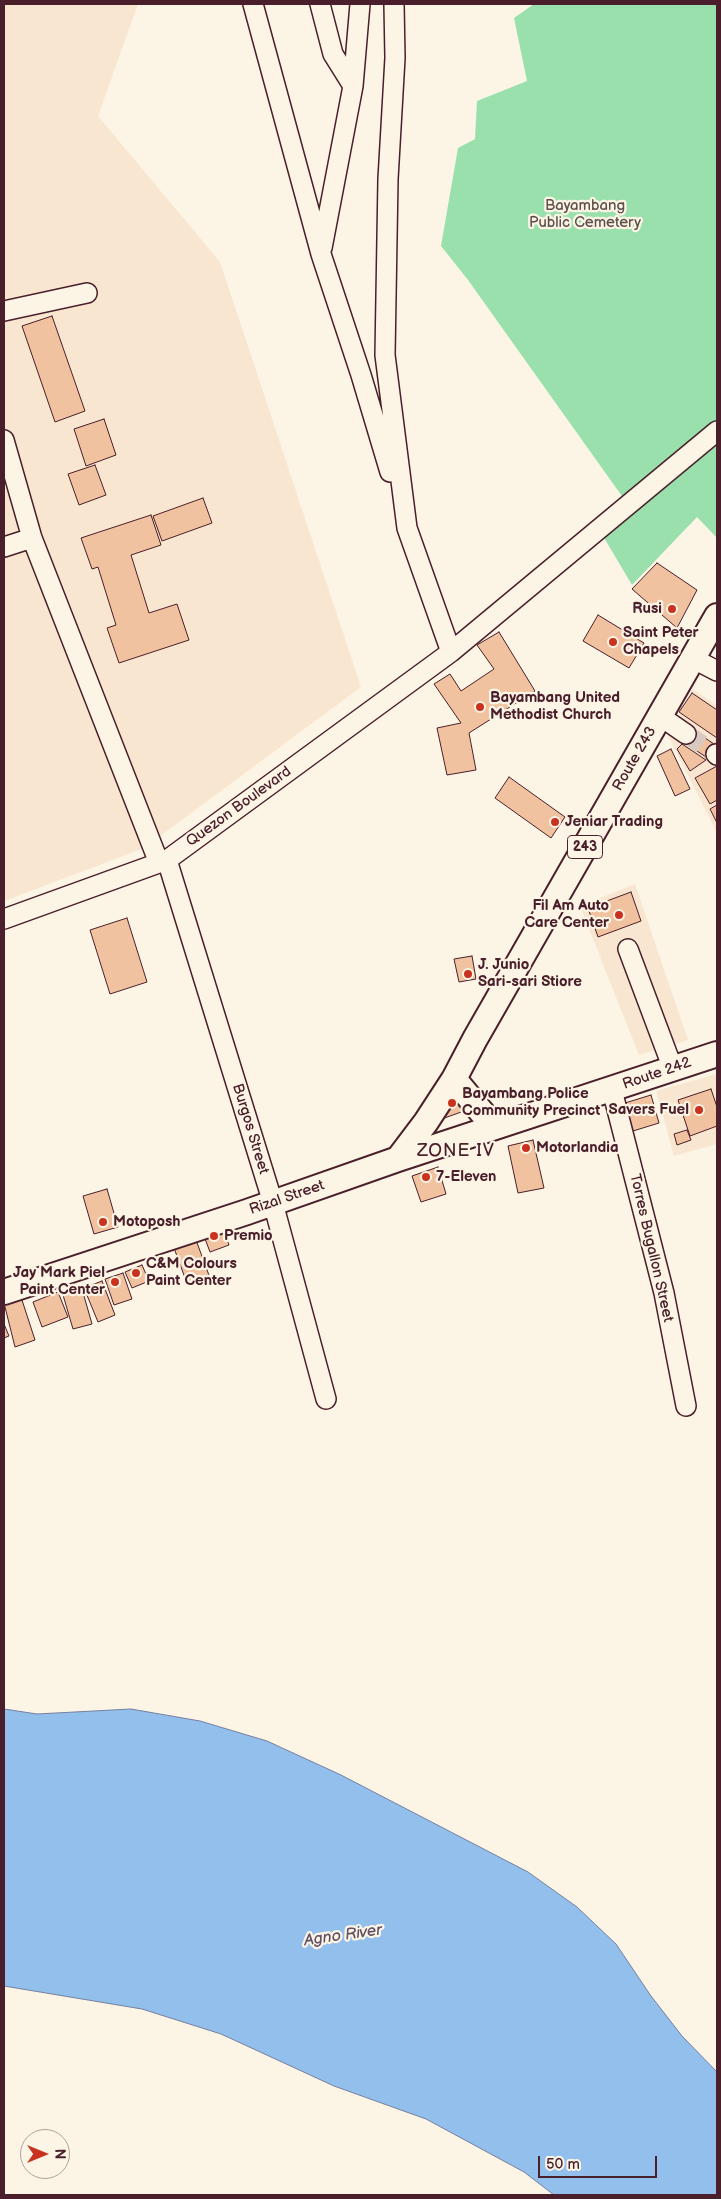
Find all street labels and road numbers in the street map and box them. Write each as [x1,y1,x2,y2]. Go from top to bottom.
street label: Route 243 [609,724,661,794]
street label: Quezon Boulevard [183,763,295,851]
road number: 243 [568,836,602,859]
street label: Route 242 [620,1054,694,1094]
street label: Burgos Street [228,1082,272,1176]
street label: Torres Bugallon Street [625,1172,677,1324]
street label: Rizal Street [247,1177,327,1219]

